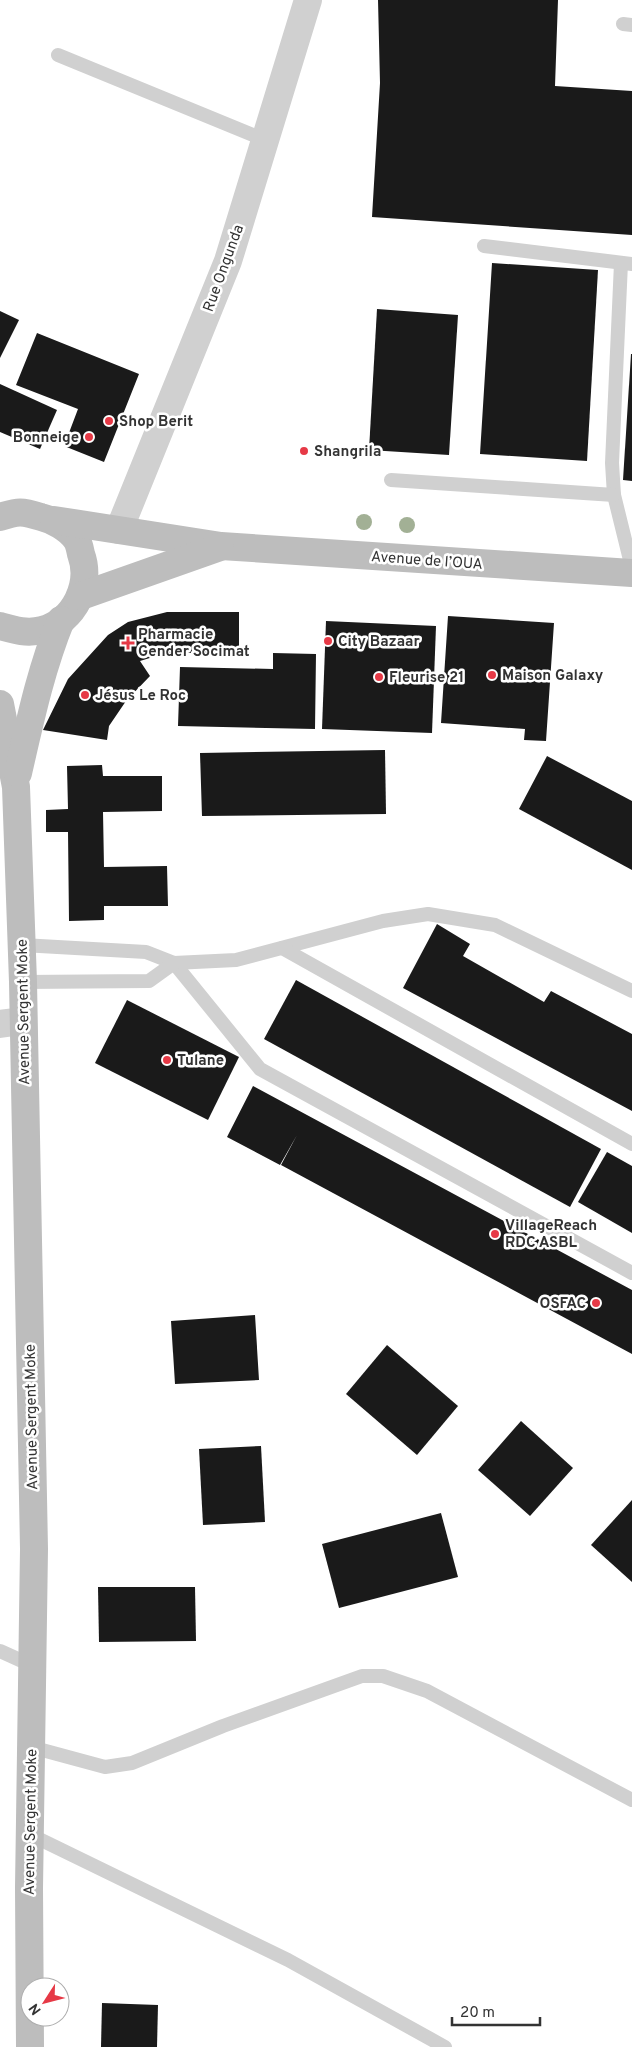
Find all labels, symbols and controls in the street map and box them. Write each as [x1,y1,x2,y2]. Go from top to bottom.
street label: Rue Ongunda [200,222,249,315]
place label: Shop Berit [119,413,193,432]
marker: Shop Berit [103,415,115,427]
place label: Bonneige [13,429,79,448]
marker: Bonneige [83,431,95,443]
place label: Shangrila [314,443,381,462]
marker: Shangrila [298,445,310,457]
street label: Avenue de l’OUA [370,548,483,575]
place label: Pharmacie Gender Socimat [138,626,250,662]
place label: City Bazaar [338,633,420,652]
marker: City Bazaar [322,635,334,647]
marker: Pharmacie Gender Socimat [122,637,134,649]
place label: Maison Galaxy [502,667,604,686]
place label: Fleurise 21 [389,669,464,688]
marker: Maison Galaxy [486,669,498,681]
marker: Fleurise 21 [373,671,385,683]
place label: Jésus Le Roc [95,687,186,706]
marker: Jésus Le Roc [79,689,91,701]
street label: Avenue Sergent Moke [14,939,35,1085]
place label: Tulane [177,1052,224,1071]
marker: Tulane [161,1054,173,1066]
place label: VillageReach RDC ASBL [505,1217,597,1253]
marker: VillageReach RDC ASBL [489,1228,501,1240]
place label: OSFAC [540,1295,586,1314]
marker: OSFAC [590,1297,602,1309]
street label: Avenue Sergent Moke [22,1344,43,1490]
street label: Avenue Sergent Moke [21,1749,42,1895]
north arrow [20,1977,70,2027]
scale bar [452,1994,540,2026]
text: N [26,2000,46,2018]
text: 20 m [460,2004,495,2023]

